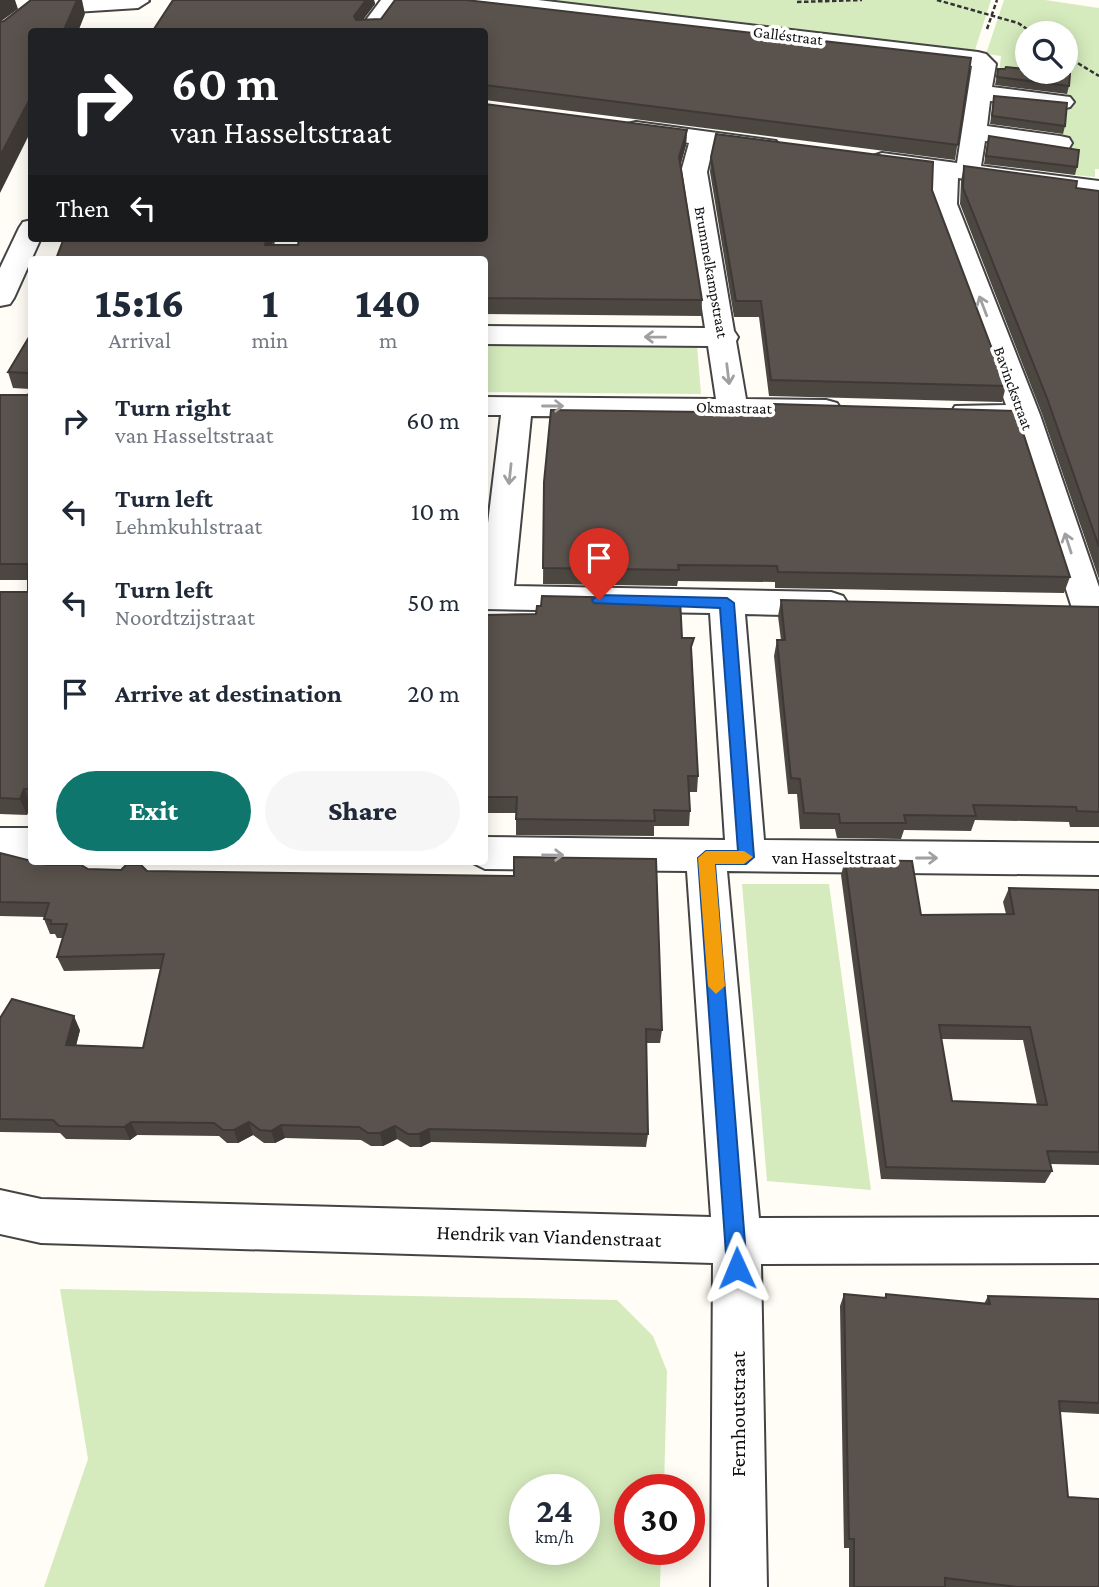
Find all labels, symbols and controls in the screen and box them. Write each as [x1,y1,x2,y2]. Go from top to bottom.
map controls [1015,21,1078,84]
button: search [1015,21,1078,84]
street label: Galléstraat [752,23,824,48]
icon: right [56,56,147,147]
text: 60 m [171,56,278,111]
text: van Hasseltstraat [171,114,391,150]
icon: left [124,189,162,227]
text: Then [56,194,110,223]
street label: Brummelkampstraat [691,205,732,340]
text: 15:16 [95,279,185,326]
text: 1 [262,279,278,326]
text: 140 [355,279,421,326]
one-way arrow [976,295,988,317]
text: Arrival [108,327,171,353]
text: min [252,327,288,353]
text: m [379,327,397,353]
one-way arrow [644,330,667,344]
street label: Bavinckstraat [991,344,1037,433]
one-way arrow [722,363,735,385]
text: Turn right [115,393,231,422]
street label: Okmastraat [696,398,773,417]
one-way arrow [541,399,564,413]
icon: right [56,402,94,440]
text: 60 m [406,406,460,435]
text: van Hasseltstraat [115,422,273,448]
one-way arrow [503,462,516,485]
text: Turn left [115,484,213,513]
icon: left [56,493,94,531]
text: 10 m [411,497,460,526]
text: Lehmkuhlstraat [115,513,262,539]
pin [569,528,629,600]
one-way arrow [1061,532,1074,554]
icon: arrive [580,539,618,577]
text: Turn left [115,575,213,604]
icon: left [56,584,94,622]
text: 50 m [407,588,460,617]
text: Noordtzijstraat [115,604,255,630]
icon: arrive [56,675,94,713]
text: Arrive at destination [115,679,342,708]
text: 20 m [407,679,460,708]
button: Exit [56,771,251,851]
button: Share [265,771,460,851]
one-way arrow [541,848,564,862]
street label: van Hasseltstraat [771,848,897,868]
one-way arrow [916,851,939,865]
street label: Hendrik van Viandenstraat [436,1220,663,1252]
position arrow [700,1231,774,1305]
street label: Fernhoutstraat [726,1350,750,1477]
speed limit sign: 30 [614,1474,705,1565]
text: 24 [536,1491,573,1530]
text: km/h [535,1527,574,1547]

